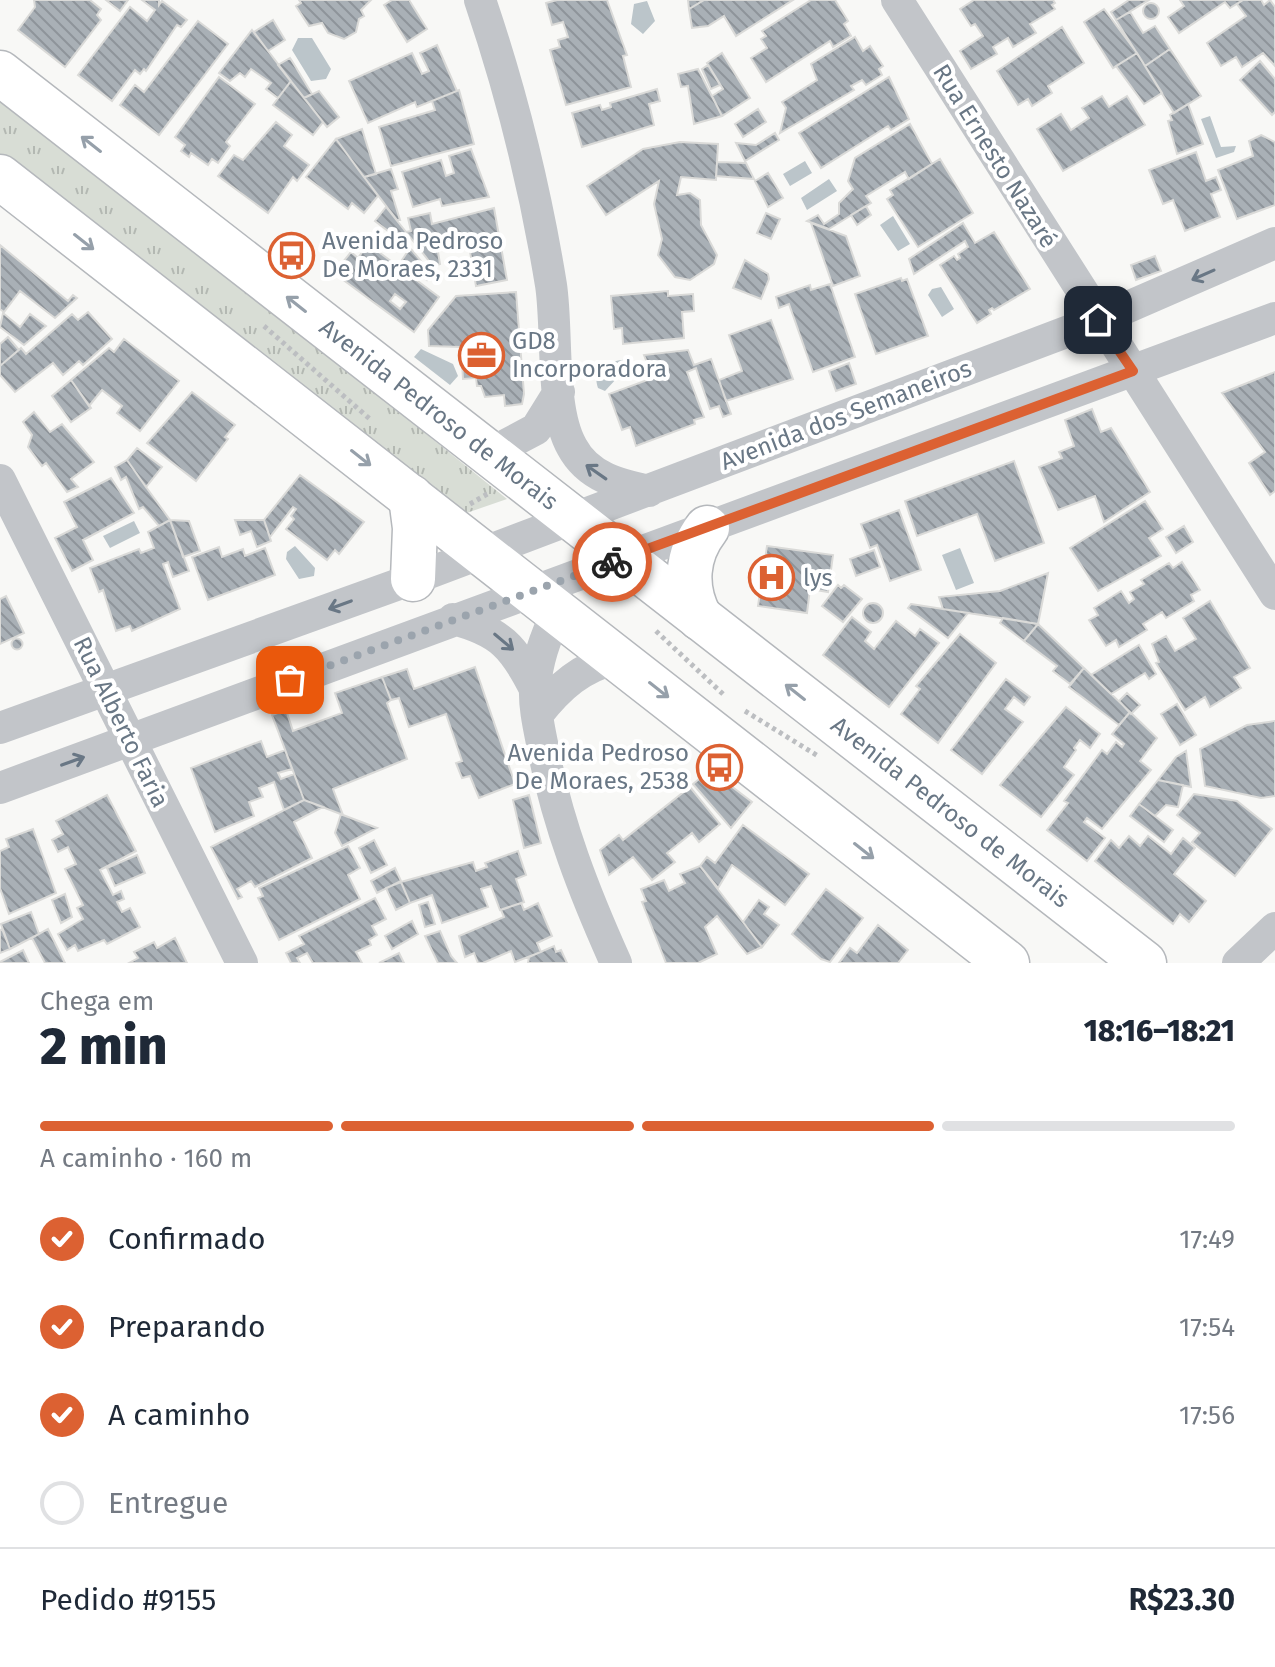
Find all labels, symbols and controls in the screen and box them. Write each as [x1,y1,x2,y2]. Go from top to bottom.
street label: Rua Ernesto Nazaré [927,59,1063,253]
one-way arrow [81,136,102,153]
place label: Avenida Pedroso De Moraes, 2331 [322,227,504,283]
bus stop icon: Avenida Pedroso De Moraes, 2331 [267,231,315,279]
one-way arrow [73,234,94,251]
one-way arrow [1192,268,1216,283]
pin [1064,286,1132,354]
one-way arrow [286,295,307,313]
icon: home [1076,298,1120,342]
street label: Avenida Pedroso de Morais [314,313,564,516]
place label: GD8 Incorporadora [512,327,667,383]
office icon: GD8 Incorporadora [457,331,505,379]
street label: Avenida dos Semaneiros [717,354,975,476]
one-way arrow [350,449,371,466]
one-way arrow [585,464,607,480]
courier [572,522,652,602]
icon: bike [590,540,634,584]
hospital icon: lys [748,554,796,602]
place label: lys [803,564,833,592]
one-way arrow [328,599,353,614]
street label: Rua Alberto Faria [68,632,174,812]
one-way arrow [493,633,513,651]
pin [256,646,324,714]
icon: bag [268,658,312,702]
one-way arrow [648,682,669,699]
one-way arrow [785,683,806,700]
street label: Avenida Pedroso de Morais [826,711,1075,914]
place label: Avenida Pedroso De Moraes, 2538 [507,739,689,795]
bus stop icon: Avenida Pedroso De Moraes, 2538 [696,743,744,791]
one-way arrow [60,753,85,767]
one-way arrow [853,842,874,859]
text: Chega em [40,986,154,1017]
text: 18:16–18:21 [1084,1013,1235,1049]
text: 2 min [40,1015,167,1078]
text: A caminho · 160 m [40,1143,252,1174]
icon: check [40,1217,84,1261]
text: Confirmado [108,1221,266,1257]
text: 17:49 [1179,1224,1235,1255]
icon: check [40,1305,84,1349]
text: Preparando [108,1309,266,1345]
text: 17:54 [1179,1312,1235,1343]
icon: check [40,1393,84,1437]
text: A caminho [108,1397,250,1433]
text: 17:56 [1179,1400,1235,1431]
text: Entregue [108,1485,228,1521]
text: Pedido #9155 [40,1582,216,1618]
text: R$23.30 [1129,1582,1235,1618]

